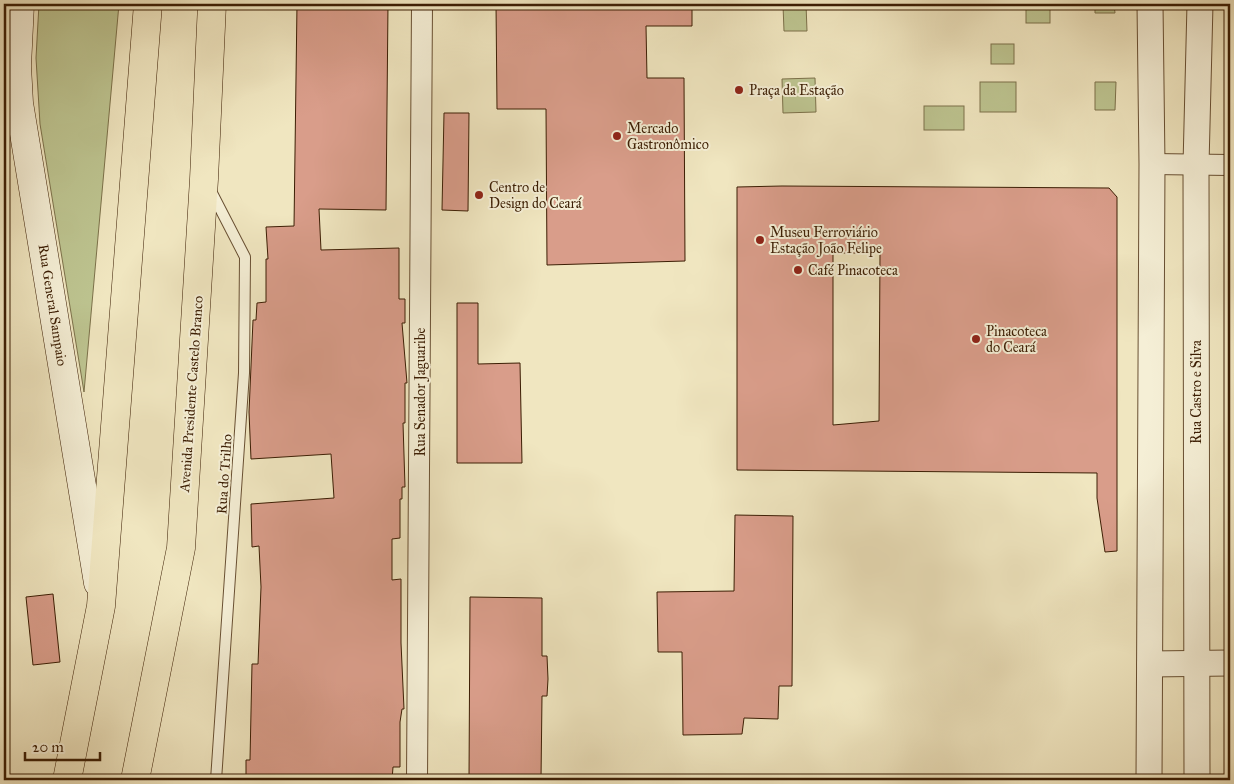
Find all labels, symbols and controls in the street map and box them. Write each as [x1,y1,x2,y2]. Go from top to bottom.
place label: Praça da Estação [749,82,844,99]
marker: Praça da Estação [733,84,745,96]
place label: Mercado Gastronômico [627,120,709,153]
marker: Mercado Gastronômico [611,130,623,142]
place label: Centro de Design do Ceará [489,179,582,212]
marker: Centro de Design do Ceará [473,189,485,201]
place label: Museu Ferroviário Estação João Felipe [770,224,882,258]
marker: Museu Ferroviário Estação João Felipe [754,234,766,246]
street label: Rua General Sampaio [34,243,71,367]
place label: Café Pinacoteca [808,262,898,279]
marker: Café Pinacoteca [792,264,804,276]
street label: Avenida Presidente Castelo Branco [176,295,207,494]
place label: Pinacoteca do Ceará [986,323,1047,356]
street label: Rua Senador Jaguaribe [412,327,430,456]
marker: Pinacoteca do Ceará [970,333,982,345]
street label: Rua Castro e Silva [1188,340,1205,444]
street label: Rua do Trilho [213,433,236,515]
scale bar [25,729,100,761]
text: 20 m [32,738,64,756]

